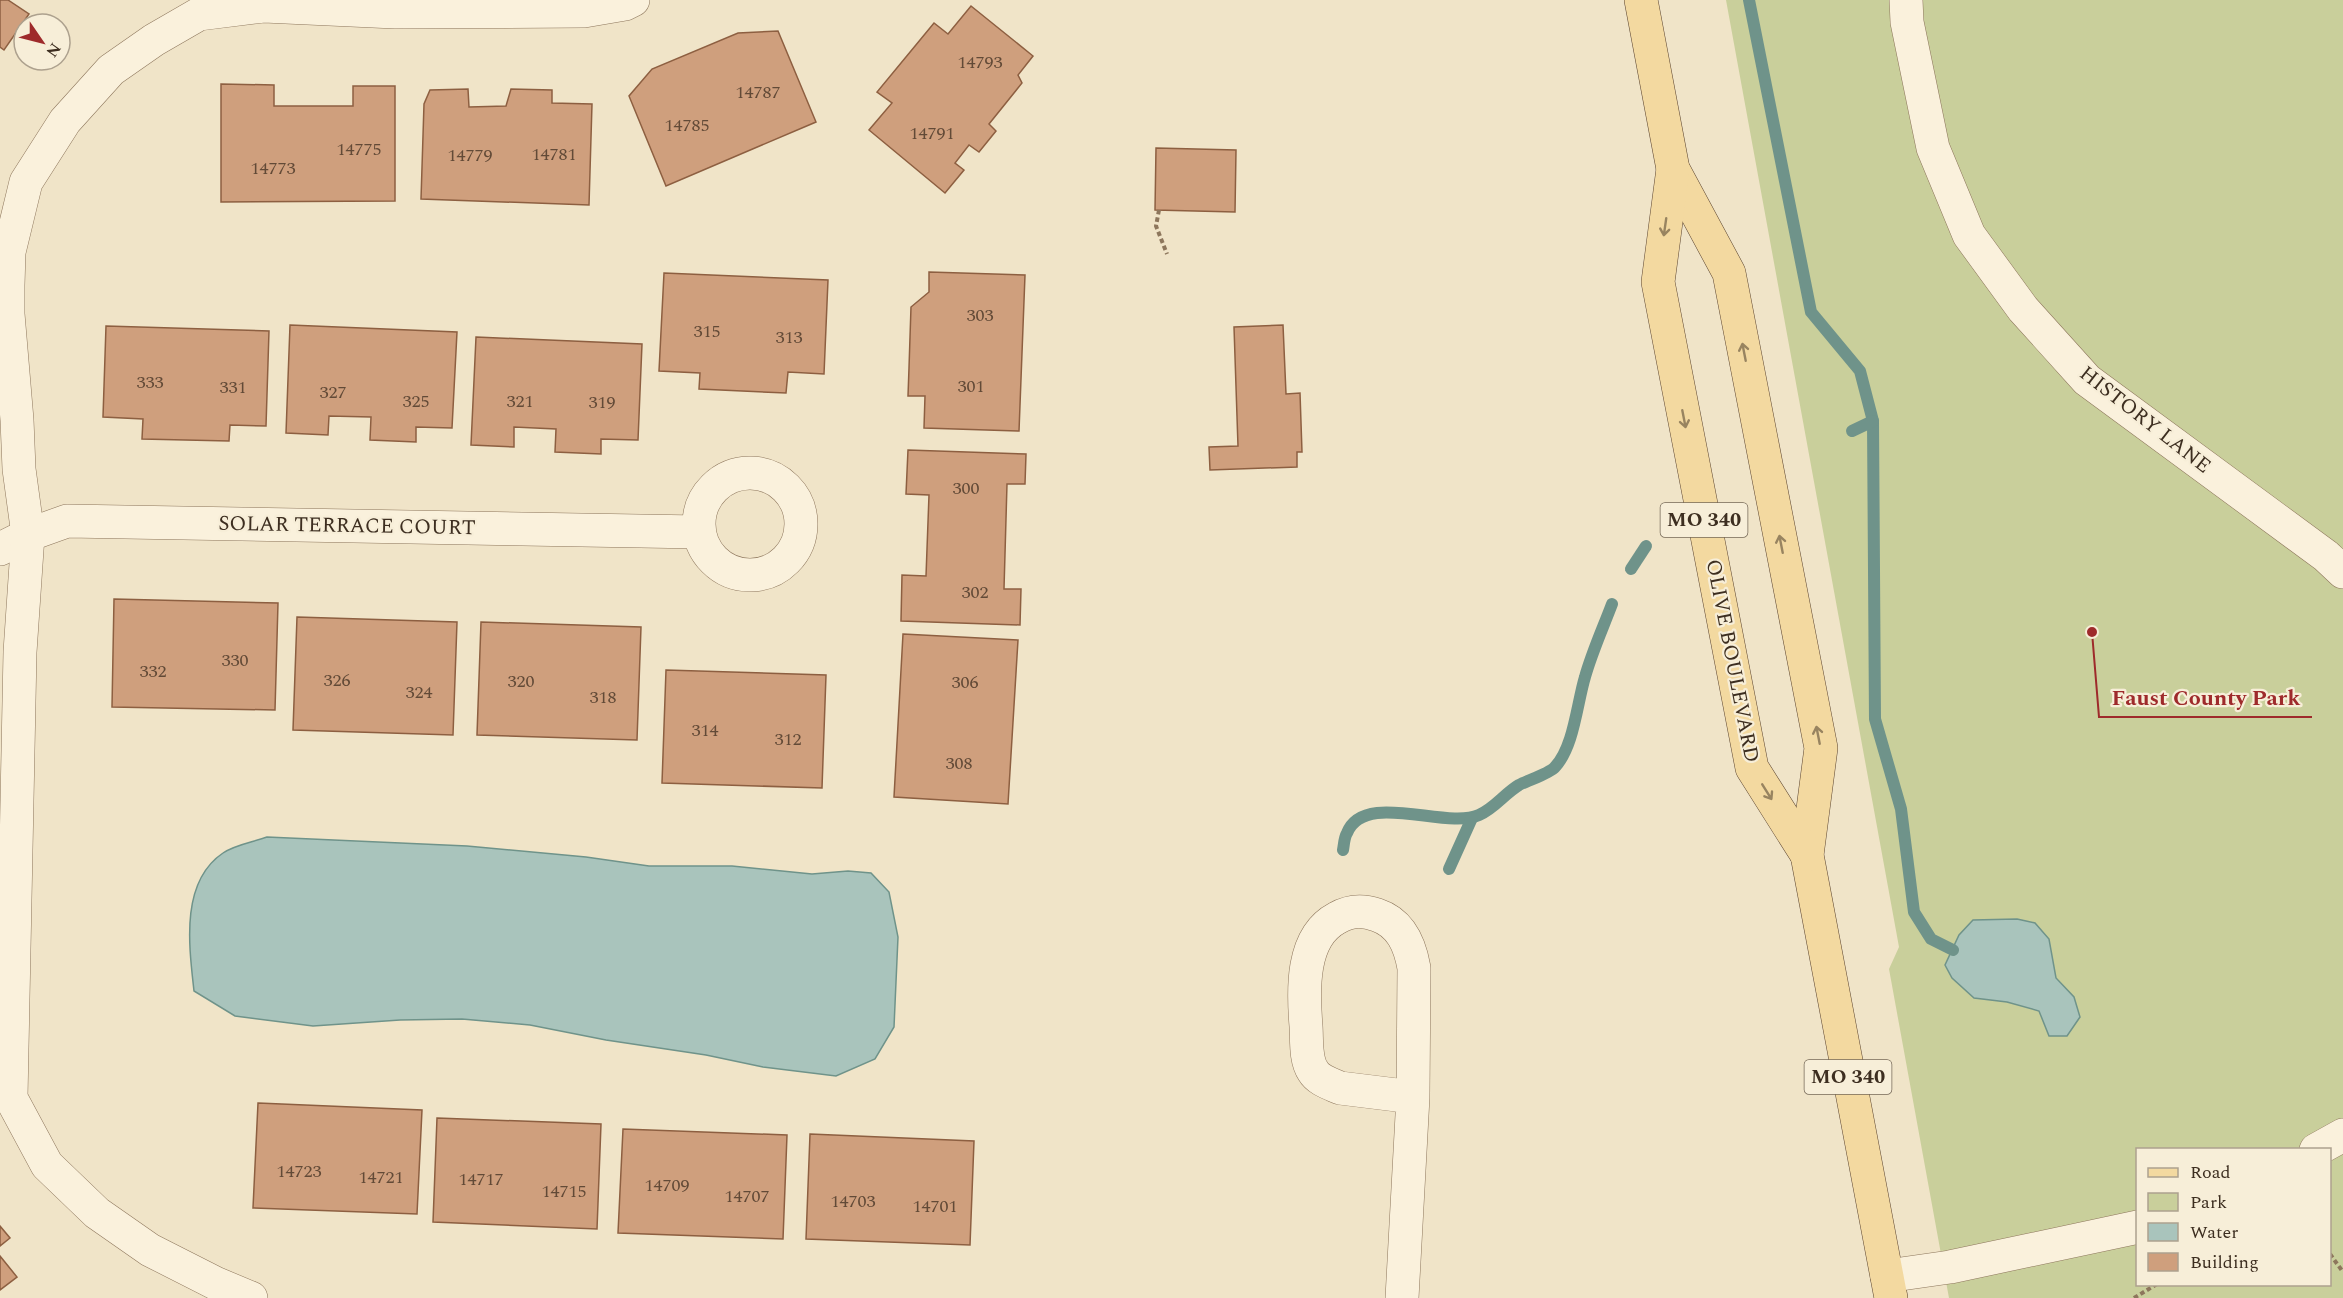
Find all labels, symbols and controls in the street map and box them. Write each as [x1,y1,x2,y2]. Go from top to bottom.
north arrow [12,12,72,72]
text: N [40,38,67,62]
house number: 14793 [958,49,1003,76]
house number: 14787 [736,79,781,106]
house number: 14785 [665,112,710,139]
house number: 14791 [910,120,955,147]
house number: 14775 [337,136,382,163]
house number: 14781 [532,141,577,168]
house number: 14779 [448,142,493,169]
house number: 14773 [251,155,296,182]
one-way arrow [1660,217,1671,236]
house number: 303 [967,302,994,329]
house number: 315 [694,318,721,345]
house number: 313 [776,324,803,351]
one-way arrow [1738,343,1749,362]
street label: HISTORY LANE [2072,358,2218,482]
house number: 333 [137,369,164,396]
house number: 301 [958,373,985,400]
house number: 331 [220,374,247,401]
house number: 327 [320,379,347,406]
house number: 325 [403,388,430,415]
house number: 321 [507,388,534,415]
house number: 319 [589,389,616,416]
one-way arrow [1679,409,1690,428]
house number: 300 [953,475,980,502]
road number: MO 340 [1660,503,1748,537]
street label: SOLAR TERRACE COURT [218,508,476,544]
one-way arrow [1775,534,1786,554]
street label: OLIVE BOULEVARD [1697,557,1767,765]
house number: 302 [962,579,989,606]
house number: 330 [222,647,249,674]
house number: 332 [140,658,167,685]
house number: 326 [324,667,351,694]
house number: 320 [508,668,535,695]
house number: 306 [952,669,979,696]
callout: Faust County Park [2099,677,2312,717]
house number: 324 [406,679,433,706]
text: Faust County Park [2112,682,2301,715]
house number: 318 [590,684,617,711]
house number: 314 [692,717,719,744]
house number: 312 [775,726,802,753]
one-way arrow [1812,726,1823,745]
house number: 308 [946,750,973,777]
one-way arrow [1761,783,1773,800]
road number: MO 340 [1804,1060,1892,1094]
legend [2136,1148,2331,1286]
house number: 14723 [277,1158,322,1185]
text: Road [2190,1159,2231,1186]
house number: 14721 [359,1164,404,1191]
house number: 14717 [459,1166,504,1193]
house number: 14709 [645,1172,690,1199]
house number: 14715 [542,1178,587,1205]
house number: 14707 [725,1183,770,1210]
house number: 14703 [831,1188,876,1215]
text: Park [2190,1189,2227,1216]
house number: 14701 [913,1193,958,1220]
text: Water [2190,1219,2238,1246]
text: Building [2190,1249,2259,1276]

